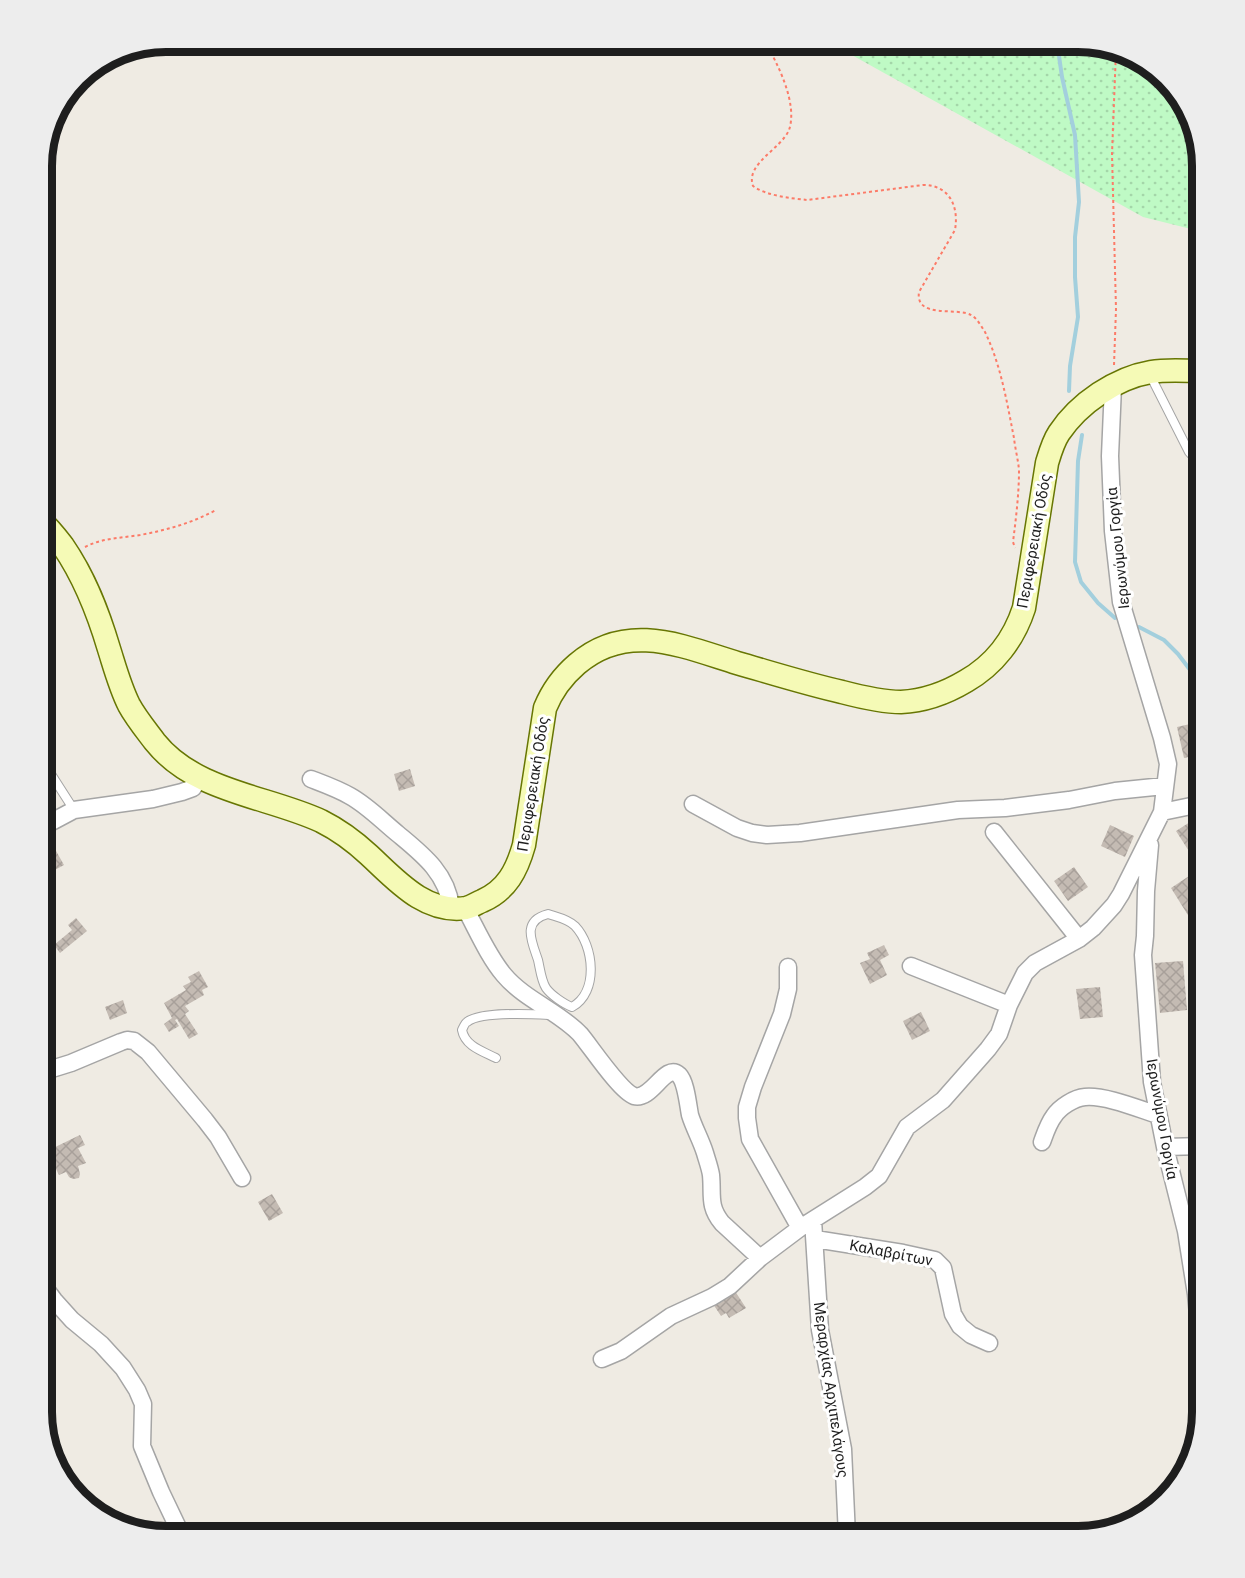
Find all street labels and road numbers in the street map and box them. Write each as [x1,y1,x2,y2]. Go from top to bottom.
street label: Περιφερειακή Οδός [1013,472,1055,610]
street label: Ιερωνύμου Γοργία [1103,486,1133,610]
street label: Περιφερειακή Οδός [513,715,553,853]
street label: Ιερωνύμου Γοργία [1143,1057,1182,1181]
street label: Καλαβρίτων [848,1236,934,1270]
street label: Μεραρχίας Αρχιπελάγους [810,1301,852,1479]

